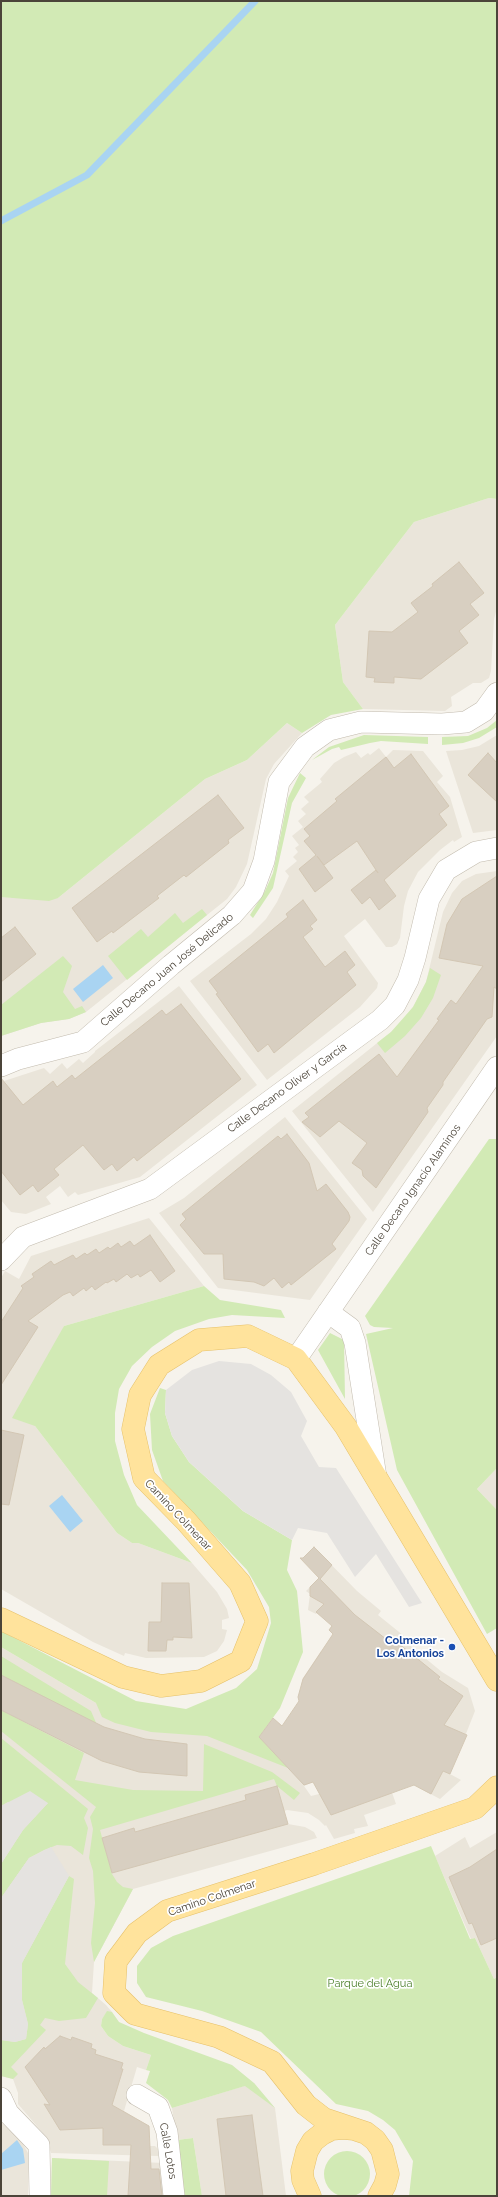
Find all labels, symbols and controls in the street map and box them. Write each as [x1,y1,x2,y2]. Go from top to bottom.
street label: Calle Decano Juan José Delicado [98,911,236,1029]
street label: Calle Decano Oliver y García [225,1040,349,1136]
street label: Calle Decano Ignacio Alaminos [362,1122,464,1258]
street label: Camino Colmenar [142,1477,214,1553]
place label: Colmenar - Los Antonios [377,1634,444,1660]
marker: Colmenar - Los Antonios [447,1642,457,1652]
street label: Camino Colmenar [166,1877,258,1919]
park label: Parque del Agua [328,1977,412,1991]
street label: Calle Lotos [157,2122,179,2180]

